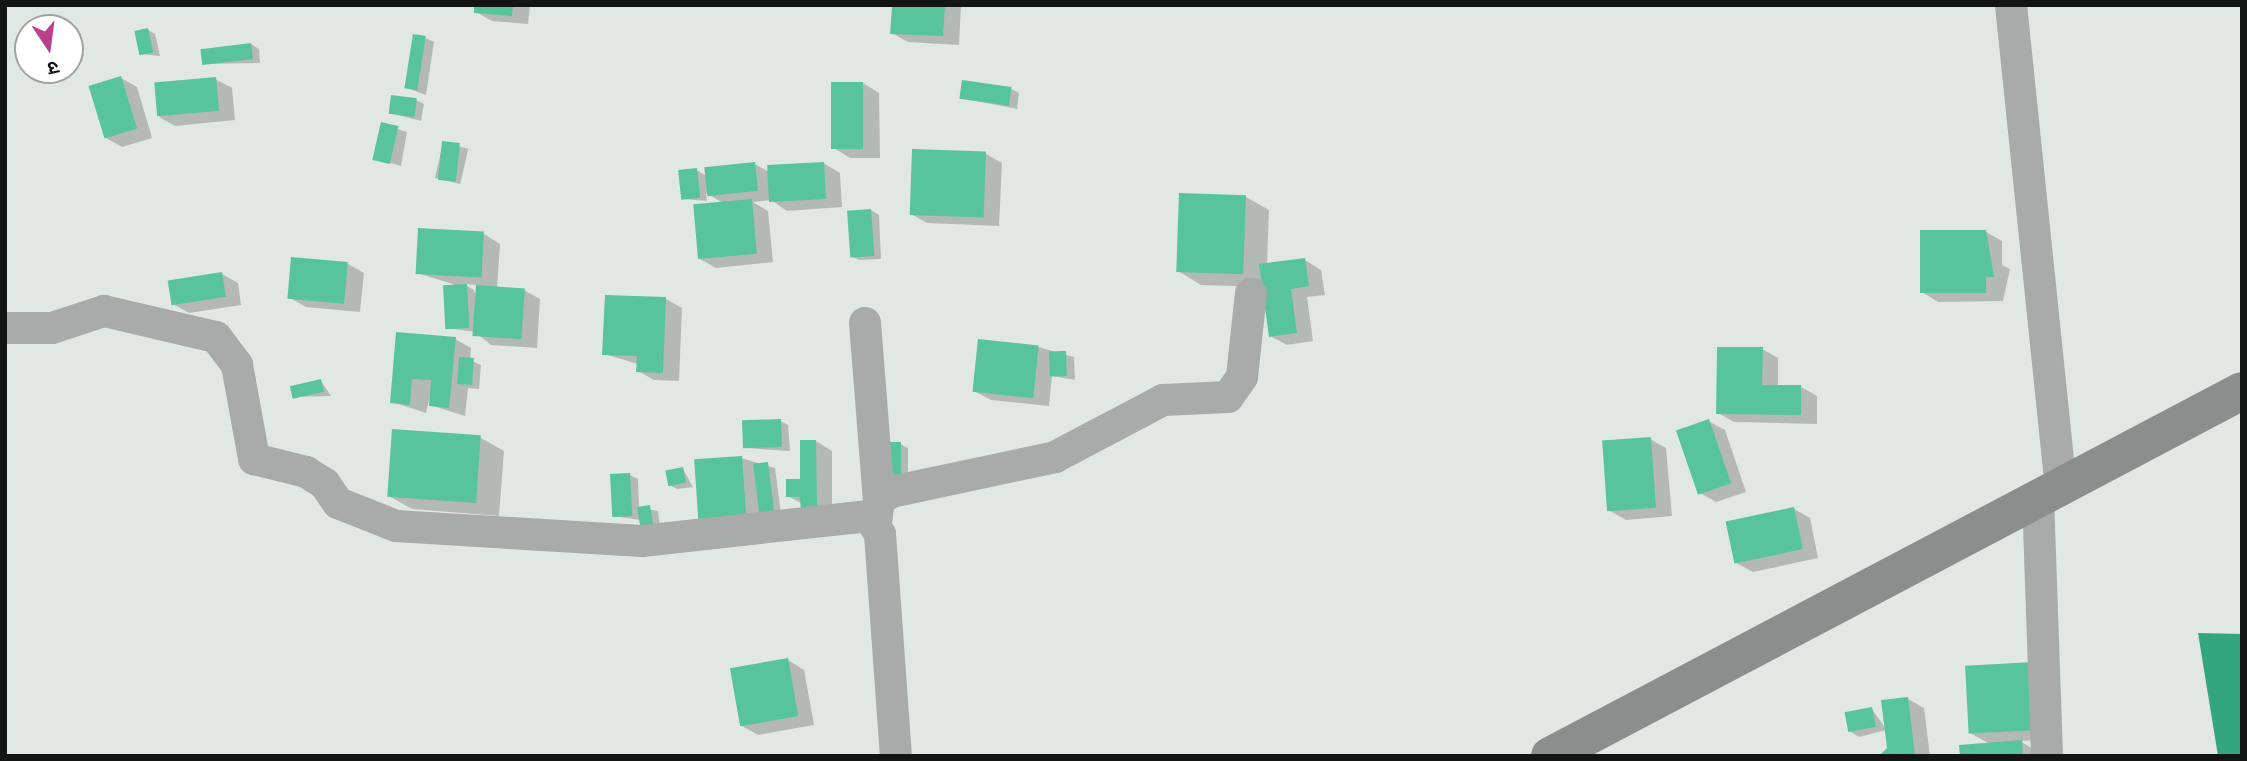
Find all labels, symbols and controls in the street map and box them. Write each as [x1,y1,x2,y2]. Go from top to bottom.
north arrow [14,14,84,84]
text: उ [45,56,61,80]

